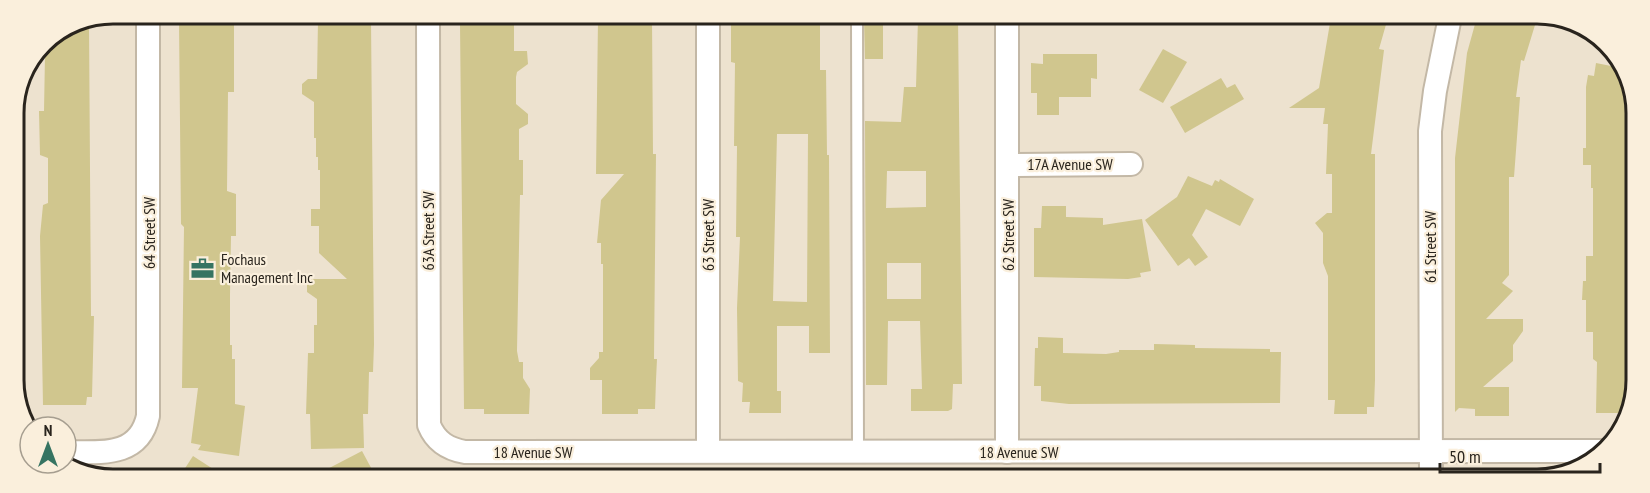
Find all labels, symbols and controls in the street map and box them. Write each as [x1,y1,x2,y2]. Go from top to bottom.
street label: 17A Avenue SW [1027,154,1113,174]
street label: 63A Street SW [418,191,438,270]
street label: 64 Street SW [139,197,159,269]
street label: 63 Street SW [698,199,718,271]
street label: 62 Street SW [998,199,1018,271]
street label: 61 Street SW [1420,211,1440,283]
place label: Fochaus Management Inc [221,249,313,287]
office icon: Fochaus Management Inc [190,255,216,281]
north arrow [18,415,78,475]
text: N [44,420,52,440]
scale bar [1440,436,1600,474]
street label: 18 Avenue SW [494,442,573,462]
street label: 18 Avenue SW [980,442,1059,462]
text: 50 m [1449,445,1481,468]

